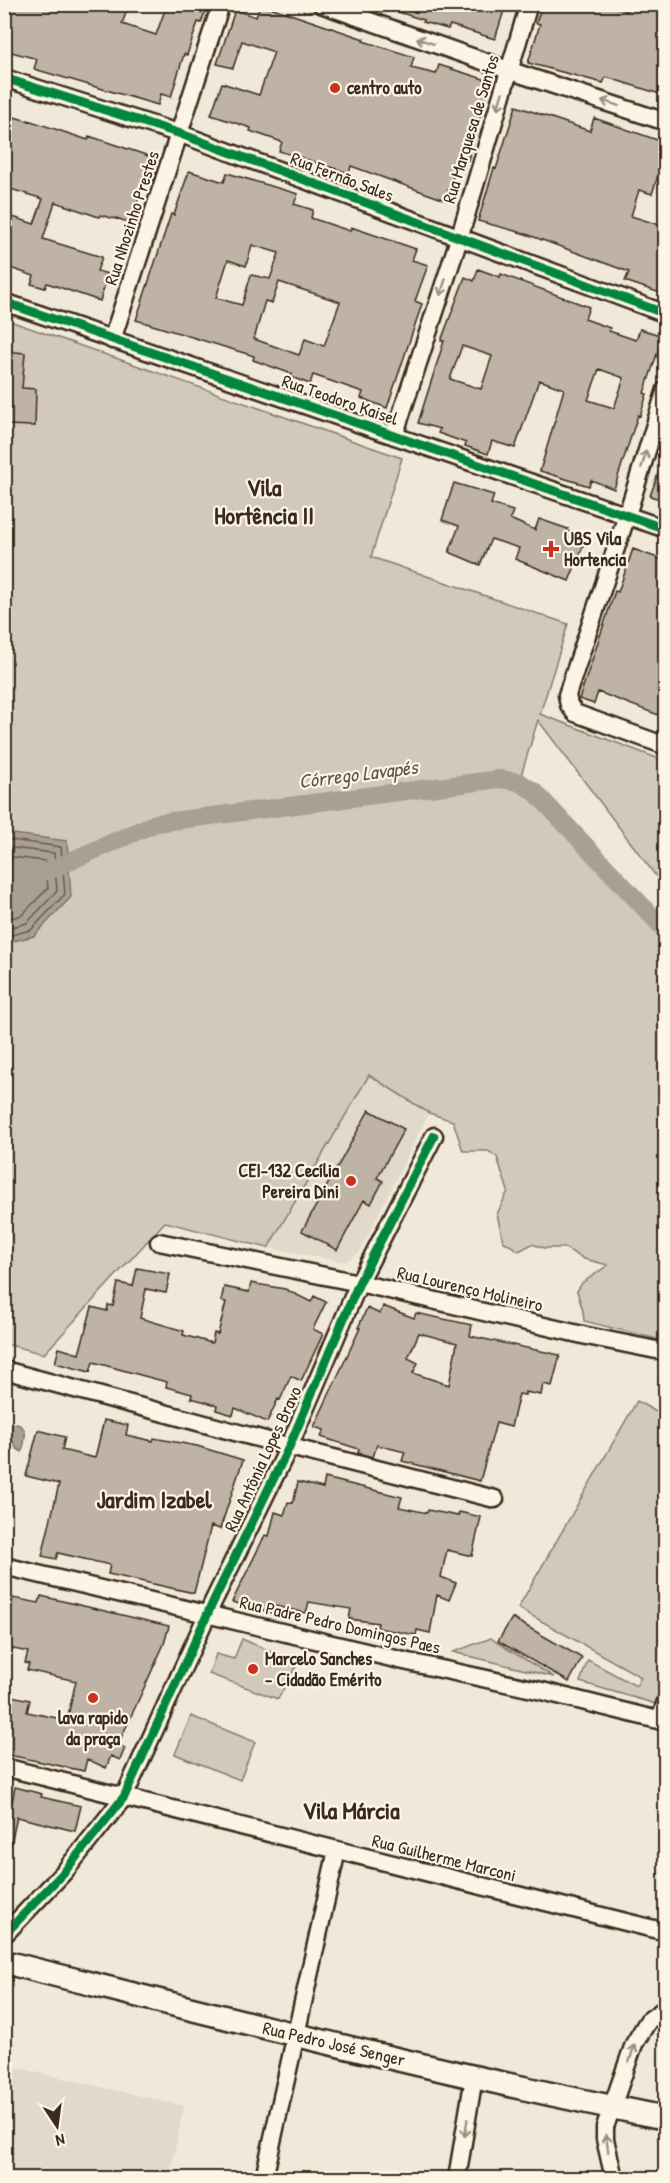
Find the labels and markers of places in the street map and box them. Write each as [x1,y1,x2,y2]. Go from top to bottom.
place label: centro auto [347,75,422,100]
marker: centro auto [328,81,342,95]
place label: UBS Vila Hortencia [564,526,627,572]
marker: UBS Vila Hortencia [542,540,560,558]
place label: CEI-132 Cecília Pereira Dini [239,1158,340,1204]
marker: CEI-132 Cecília Pereira Dini [344,1174,358,1188]
place label: Marcelo Sanches - Cidadão Emérito [265,1646,382,1692]
marker: Marcelo Sanches - Cidadão Emérito [246,1662,260,1676]
marker: lava rapido da praça [86,1691,100,1705]
place label: lava rapido da praça [58,1705,129,1752]

